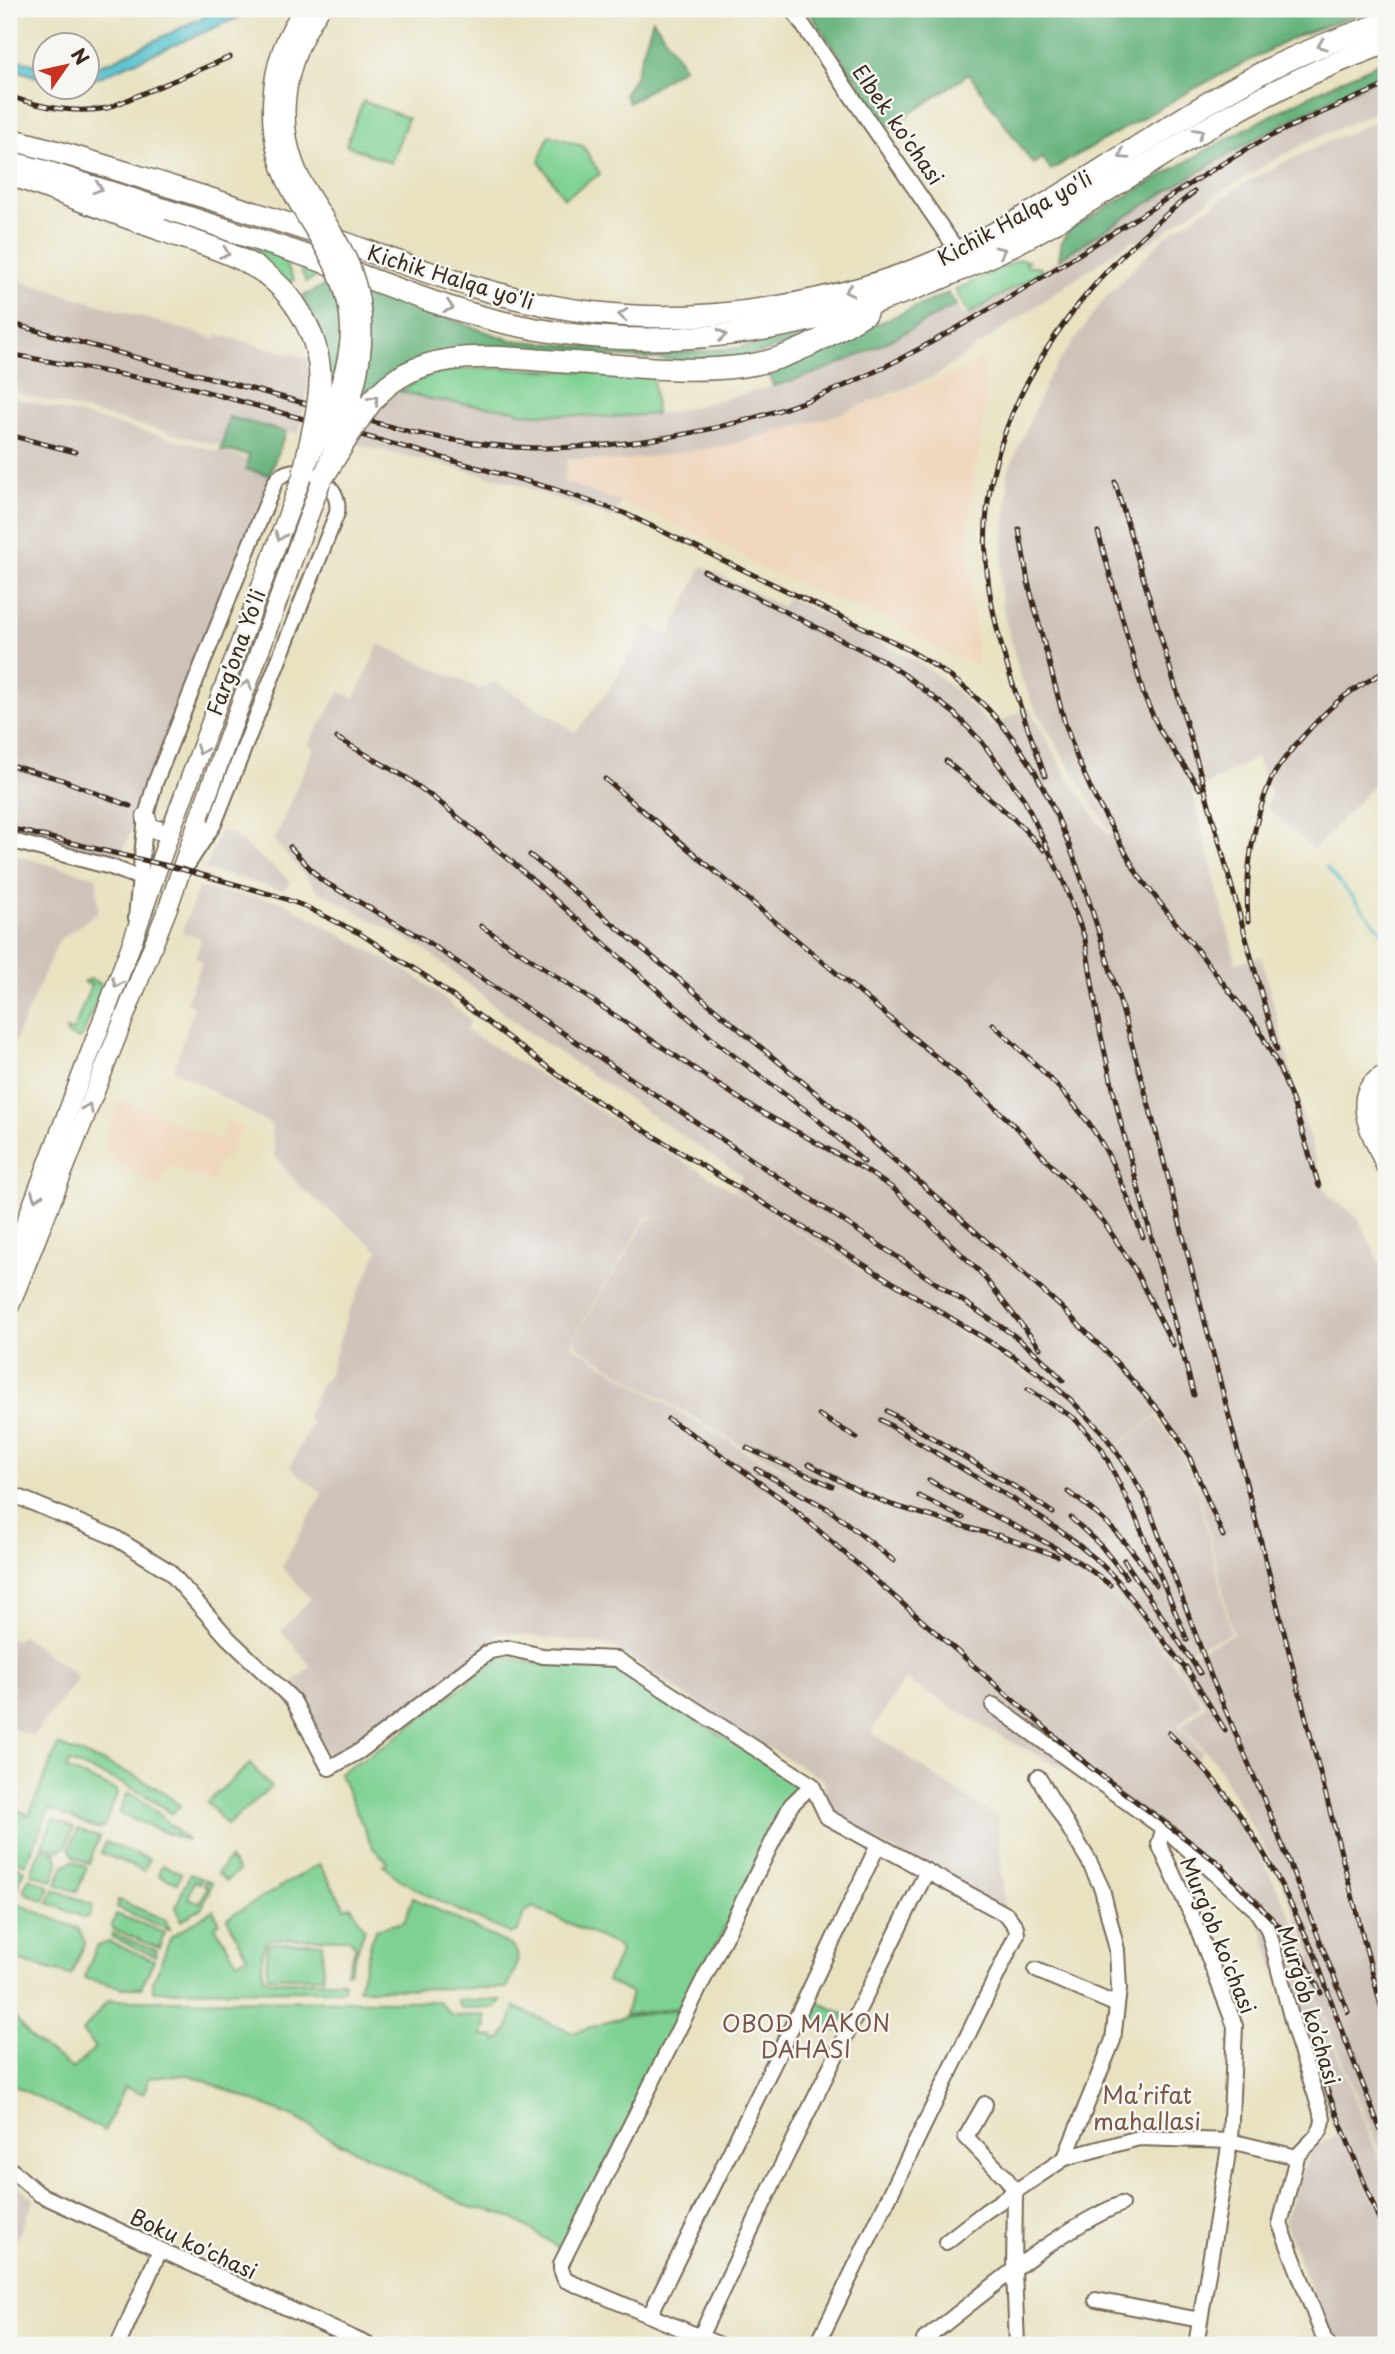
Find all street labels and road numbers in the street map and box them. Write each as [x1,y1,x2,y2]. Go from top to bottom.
street label: Elbek ko'chasi [845,57,953,191]
street label: Kichik Halqa yo'li [931,161,1097,273]
street label: Kichik Halqa yo'li [364,235,538,317]
street label: Farg'ona Yo'li [197,584,273,720]
street label: Murg'ob ko'chasi [1173,1852,1265,2018]
street label: Murg’ob ko’chasi [1271,1921,1349,2089]
street label: Boku ko'chasi [125,2200,263,2286]

